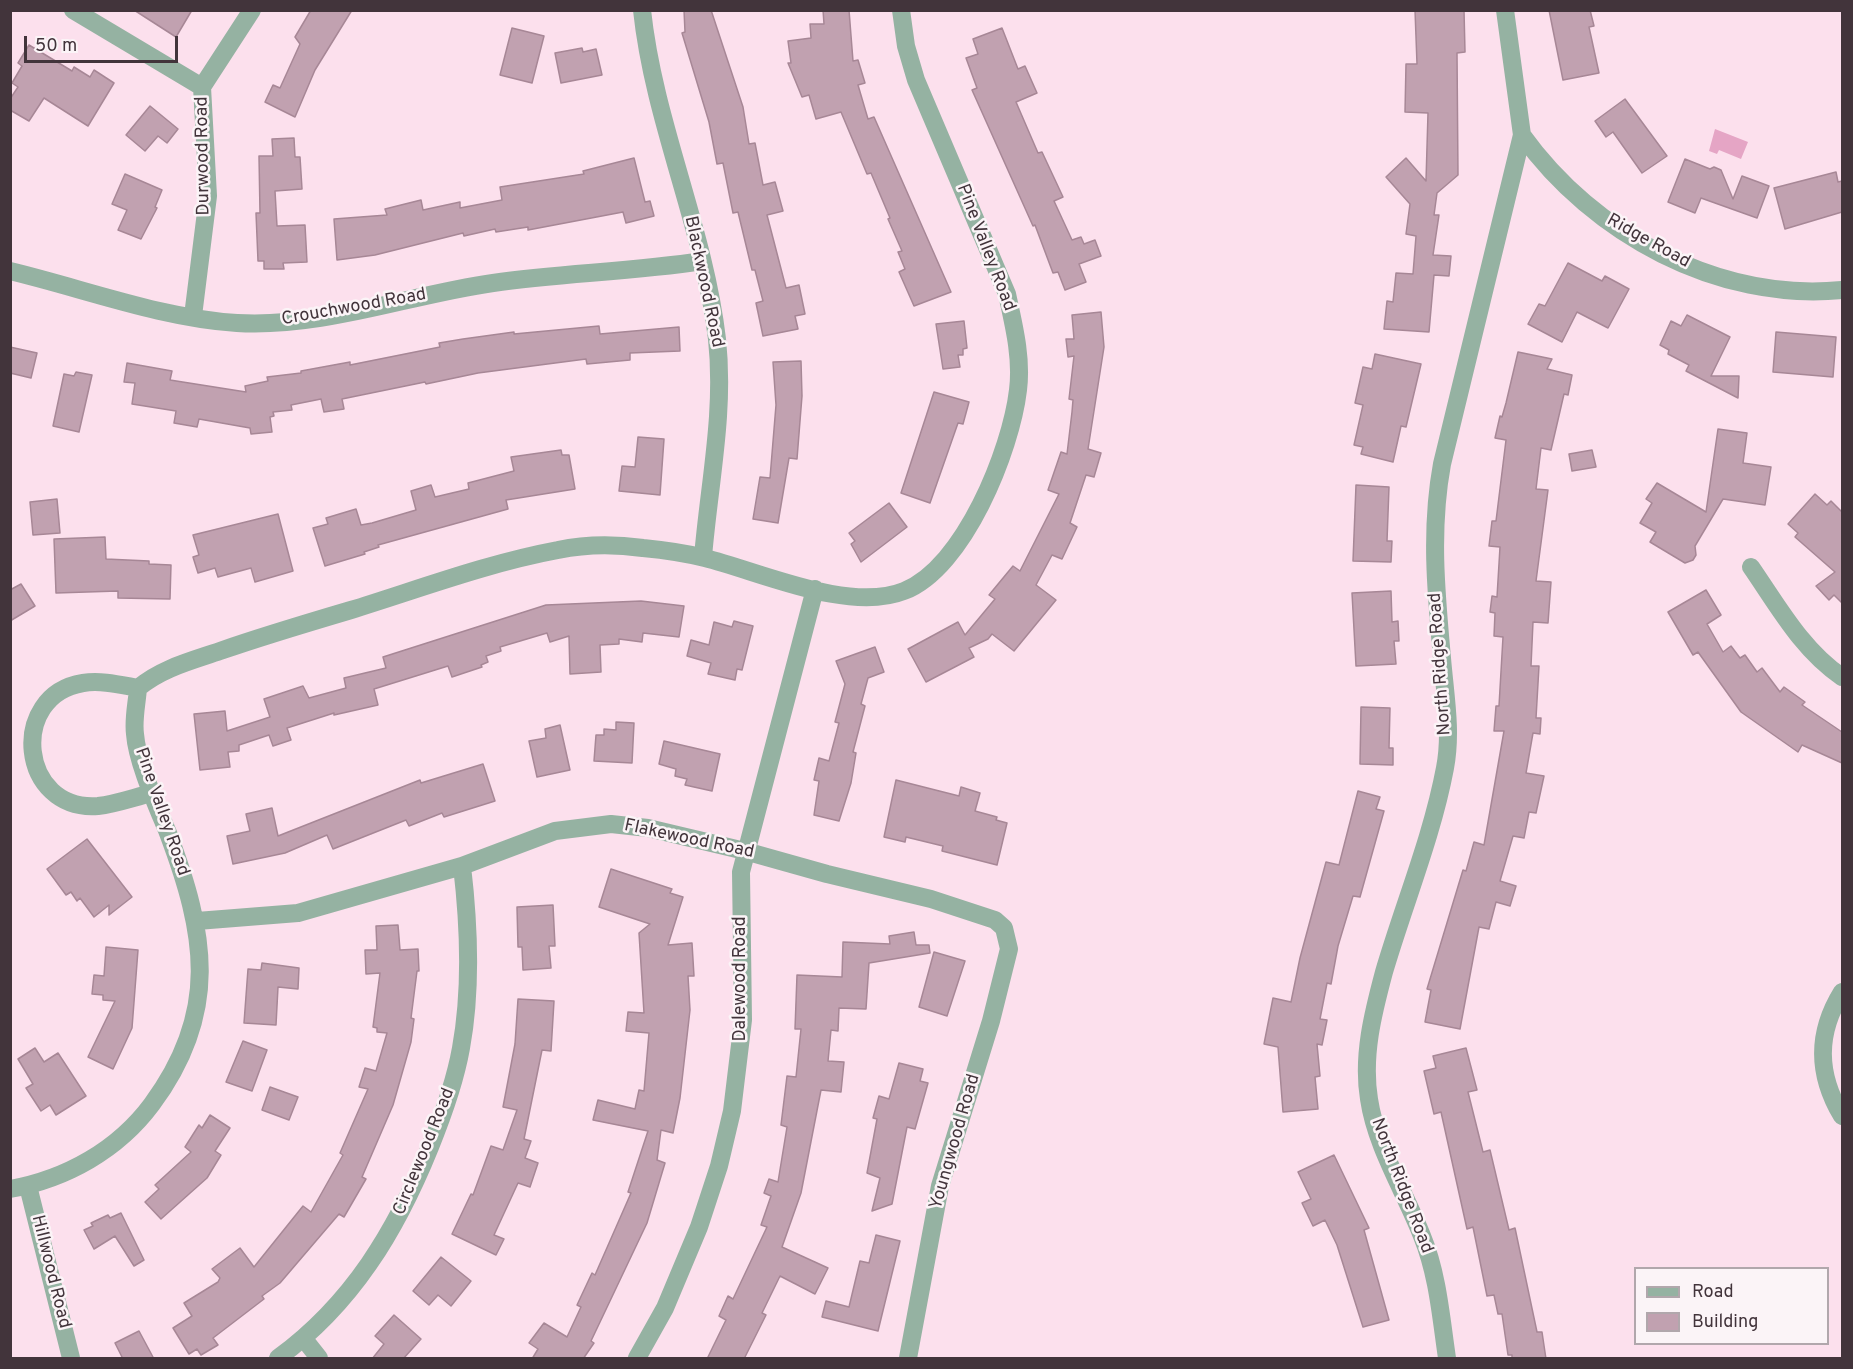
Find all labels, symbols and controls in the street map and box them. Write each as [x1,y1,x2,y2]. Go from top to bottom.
scale bar [27,24,182,62]
text: 50 m [35,35,77,58]
street label: Durwood Road [192,96,216,216]
street label: Pine Valley Road [951,181,1019,315]
street label: Ridge Road [1602,210,1694,274]
street label: Blackwood Road [679,214,727,350]
street label: Crouchwood Road [280,285,428,331]
street label: North Ridge Road [1425,592,1457,736]
street label: Pine Valley Road [129,745,193,879]
street label: Flakewood Road [622,816,756,864]
street label: Dalewood Road [730,916,752,1042]
street label: Youngwood Road [926,1072,986,1212]
street label: Circlewood Road [390,1085,460,1219]
street label: North Ridge Road [1365,1115,1437,1257]
street label: Hillwood Road [25,1213,75,1331]
legend [1634,1267,1829,1345]
text: Road [1692,1281,1734,1304]
text: Building [1692,1311,1758,1334]

